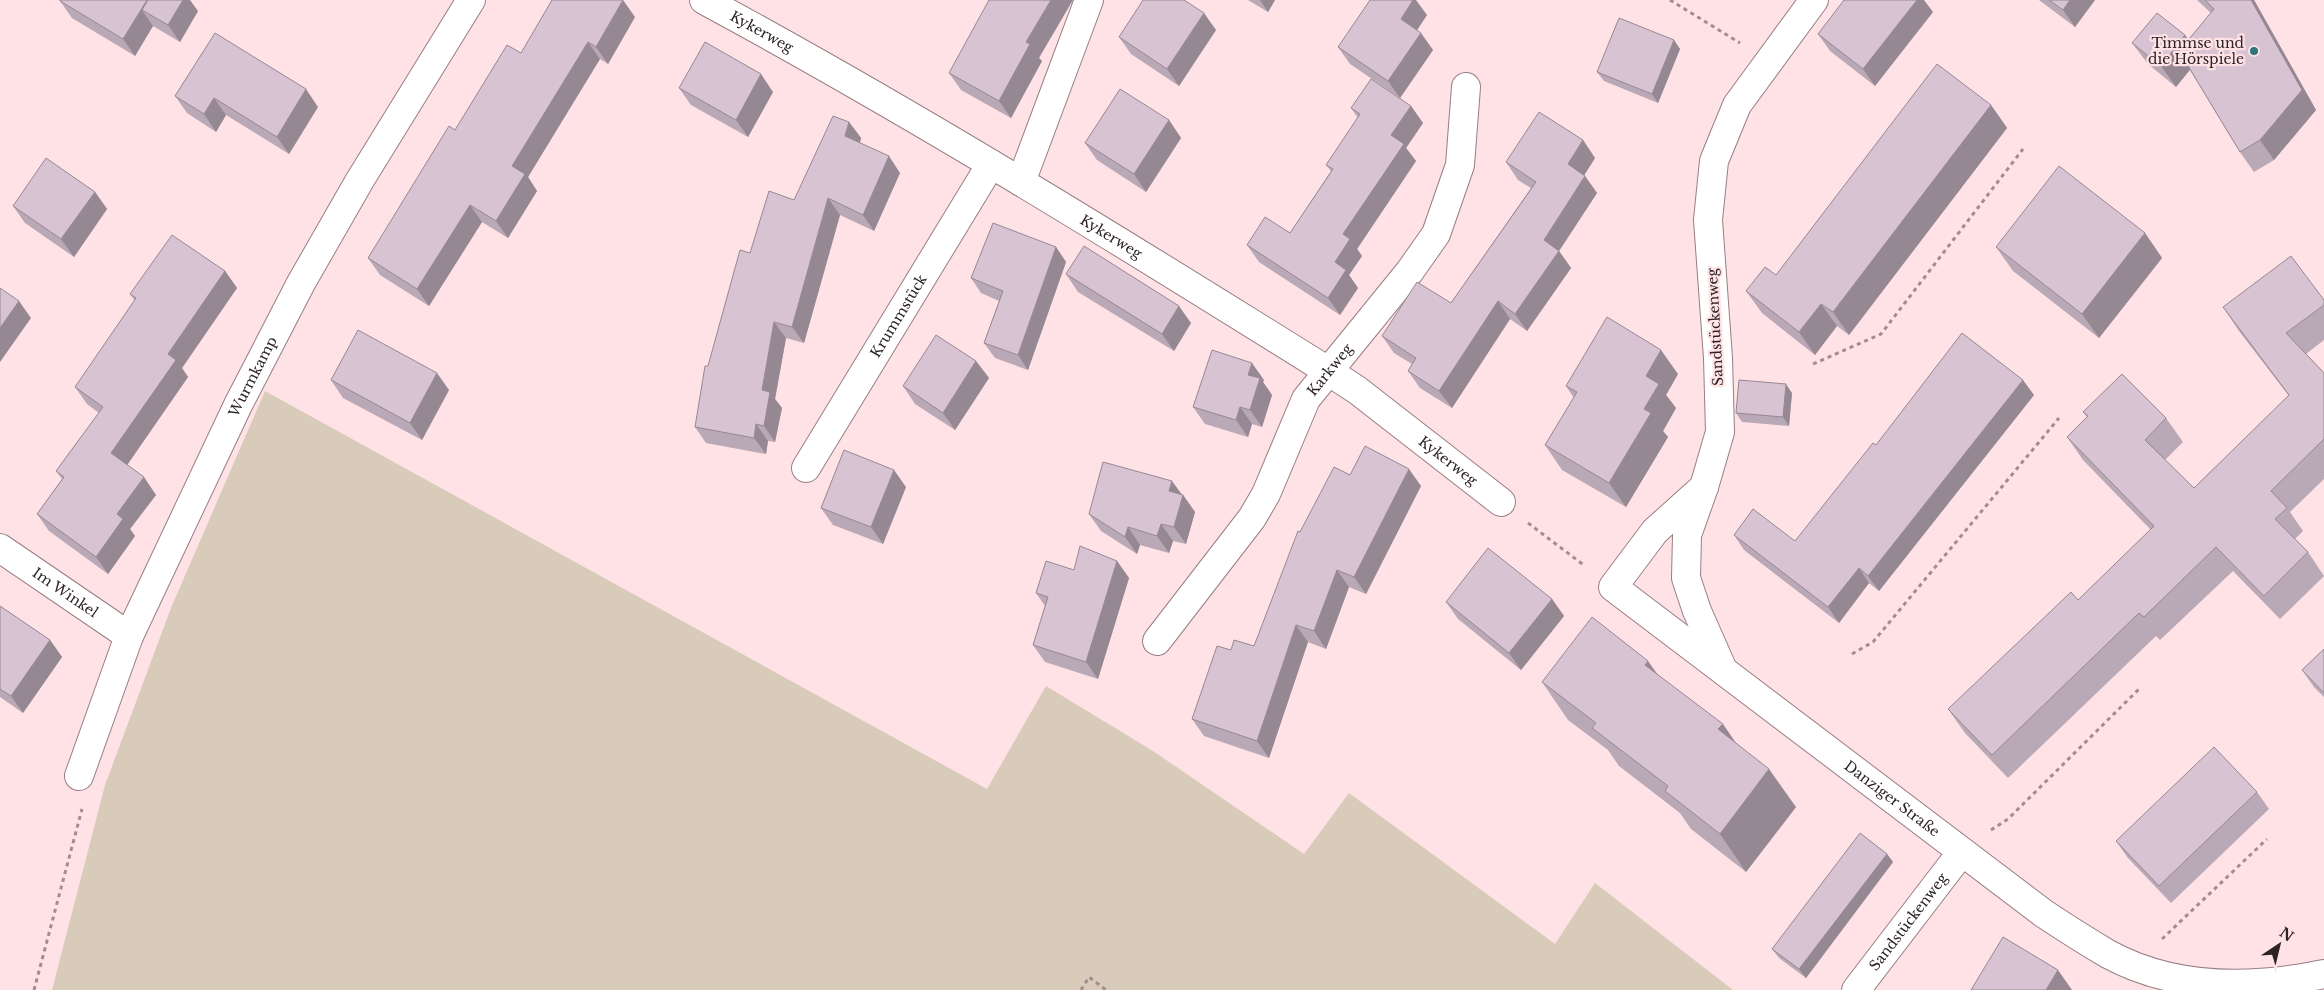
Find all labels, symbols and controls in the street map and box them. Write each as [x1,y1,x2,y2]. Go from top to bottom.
street label: Kykerweg [727,7,797,57]
place label: Timmse und die Hörspiele [2148,34,2245,68]
marker: Timmse und die Hörspiele [2248,45,2260,57]
street label: Kykerweg [1077,211,1146,263]
street label: Sandstückenweg [1703,267,1727,386]
street label: Krummstück [866,271,931,361]
street label: Wurmkamp [224,333,281,421]
street label: Karkweg [1303,339,1357,400]
street label: Kykerweg [1415,432,1481,490]
street label: Im Winkel [29,564,102,622]
street label: Danziger Straße [1841,757,1943,841]
street label: Sandstückenweg [1865,869,1952,974]
north arrow [2254,920,2304,970]
text: N [2276,923,2297,946]

